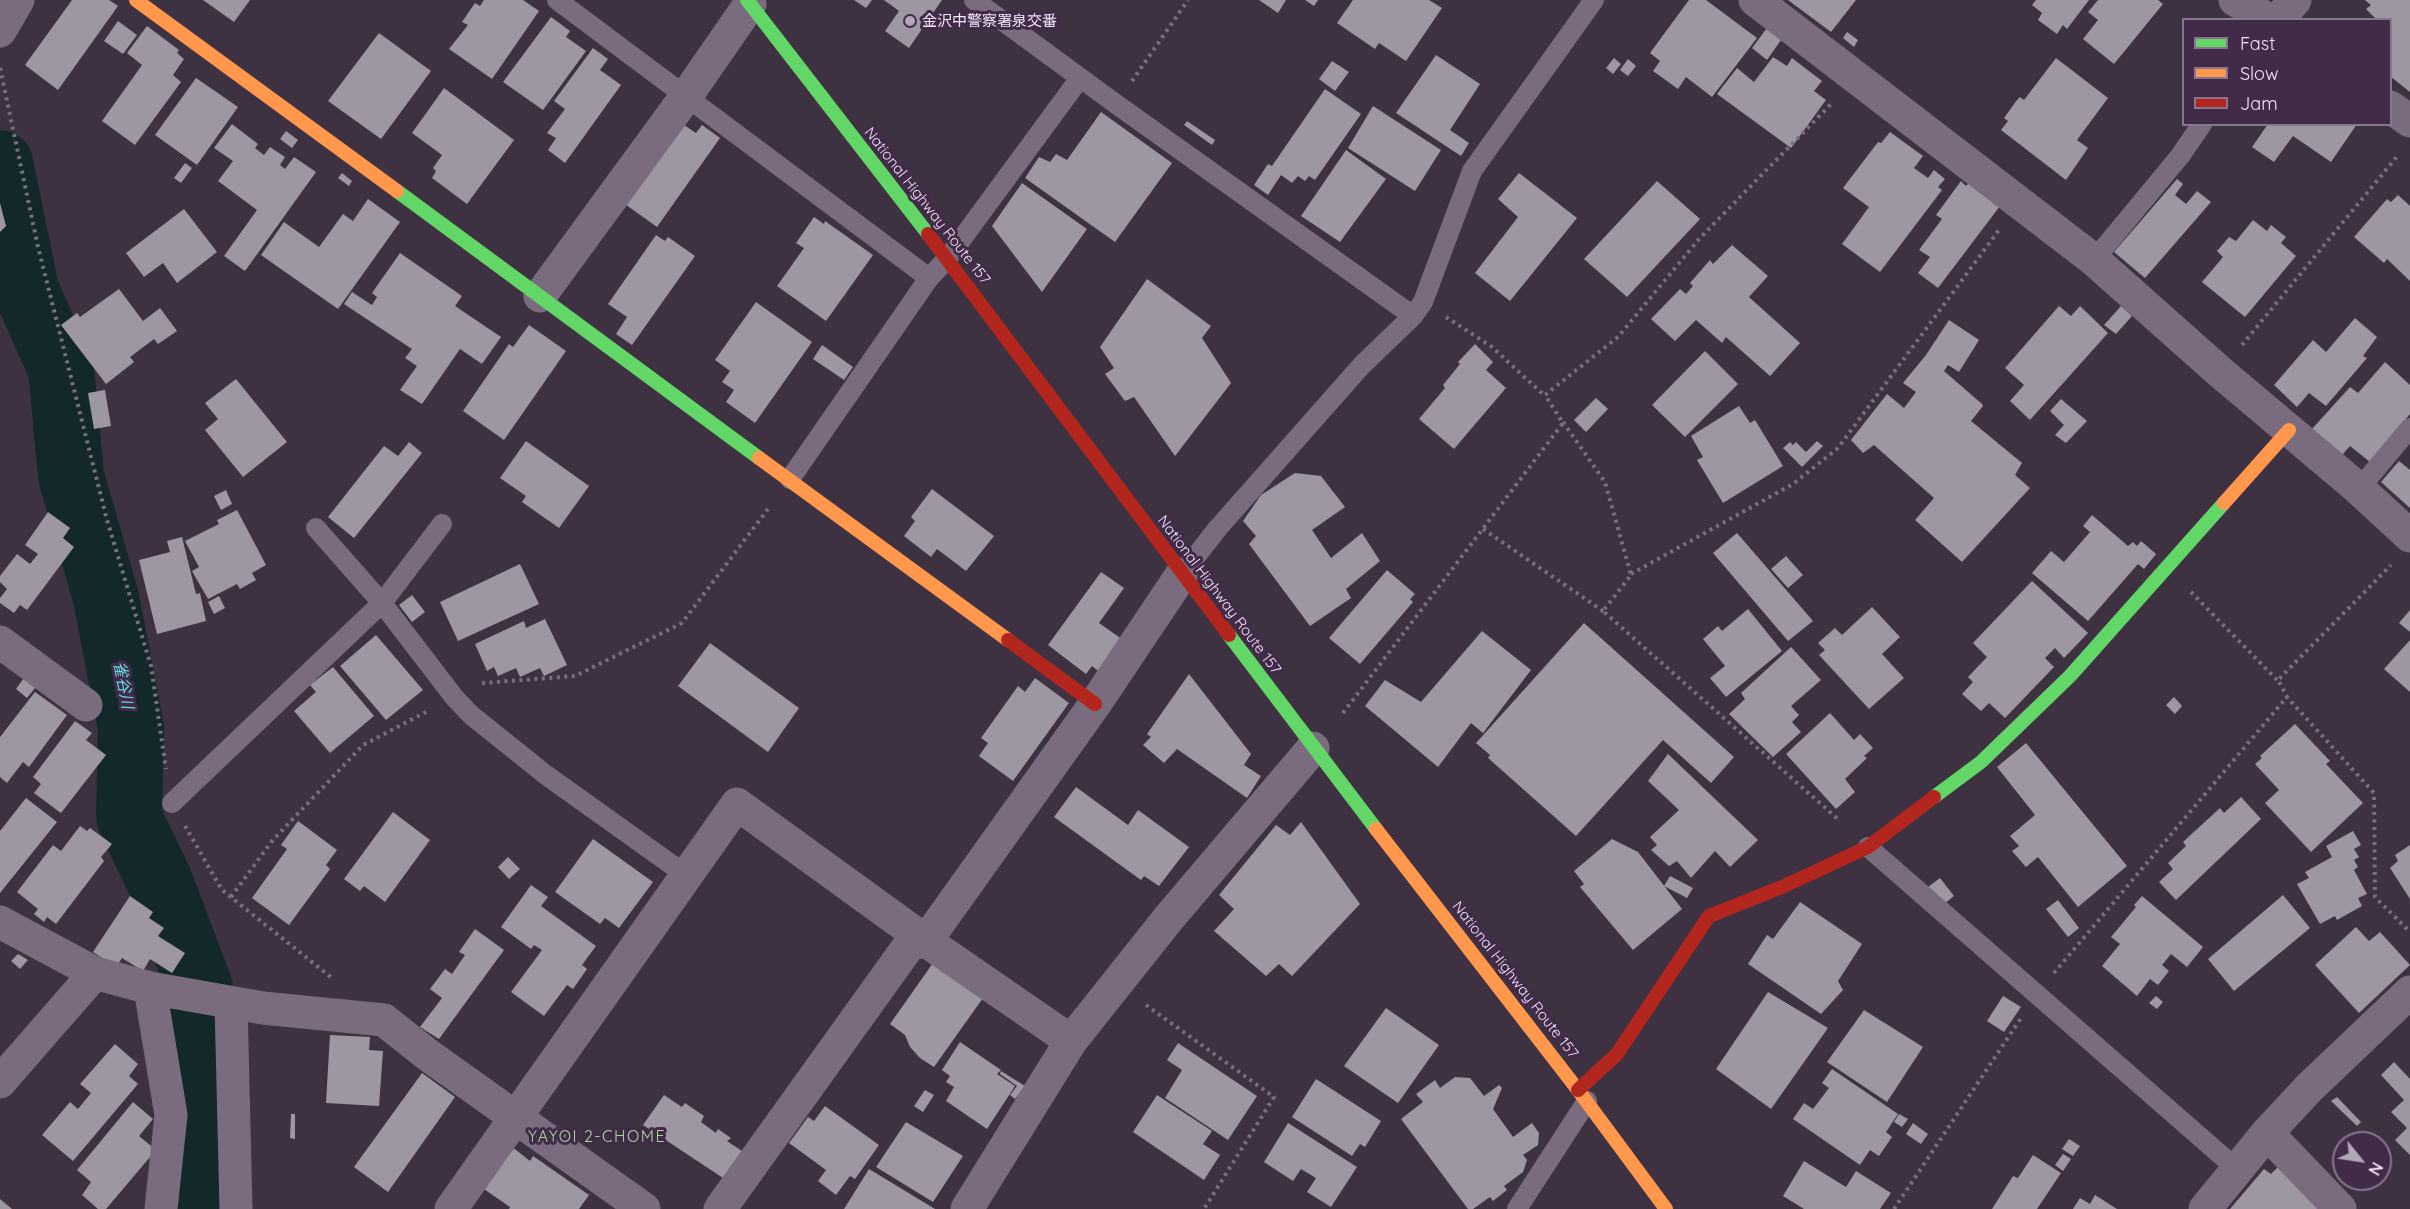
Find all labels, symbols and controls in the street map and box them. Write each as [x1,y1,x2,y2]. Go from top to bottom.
place label: 金沢中警察署泉交番 [922,12,1057,30]
marker: 金沢中警察署泉交番 [903,14,917,28]
legend [2182,18,2392,126]
text: Fast [2240,32,2275,55]
text: Slow [2240,62,2278,85]
text: Jam [2240,92,2278,115]
street label: National Highway Route 157 [860,124,994,288]
street label: National Highway Route 157 [1153,512,1285,678]
water label: 雀谷川 [109,660,137,710]
street label: National Highway Route 157 [1448,898,1582,1062]
district label: YAYOI 2-CHOME [528,1127,666,1147]
north arrow [2332,1131,2392,1191]
text: N [2364,1159,2387,1179]

